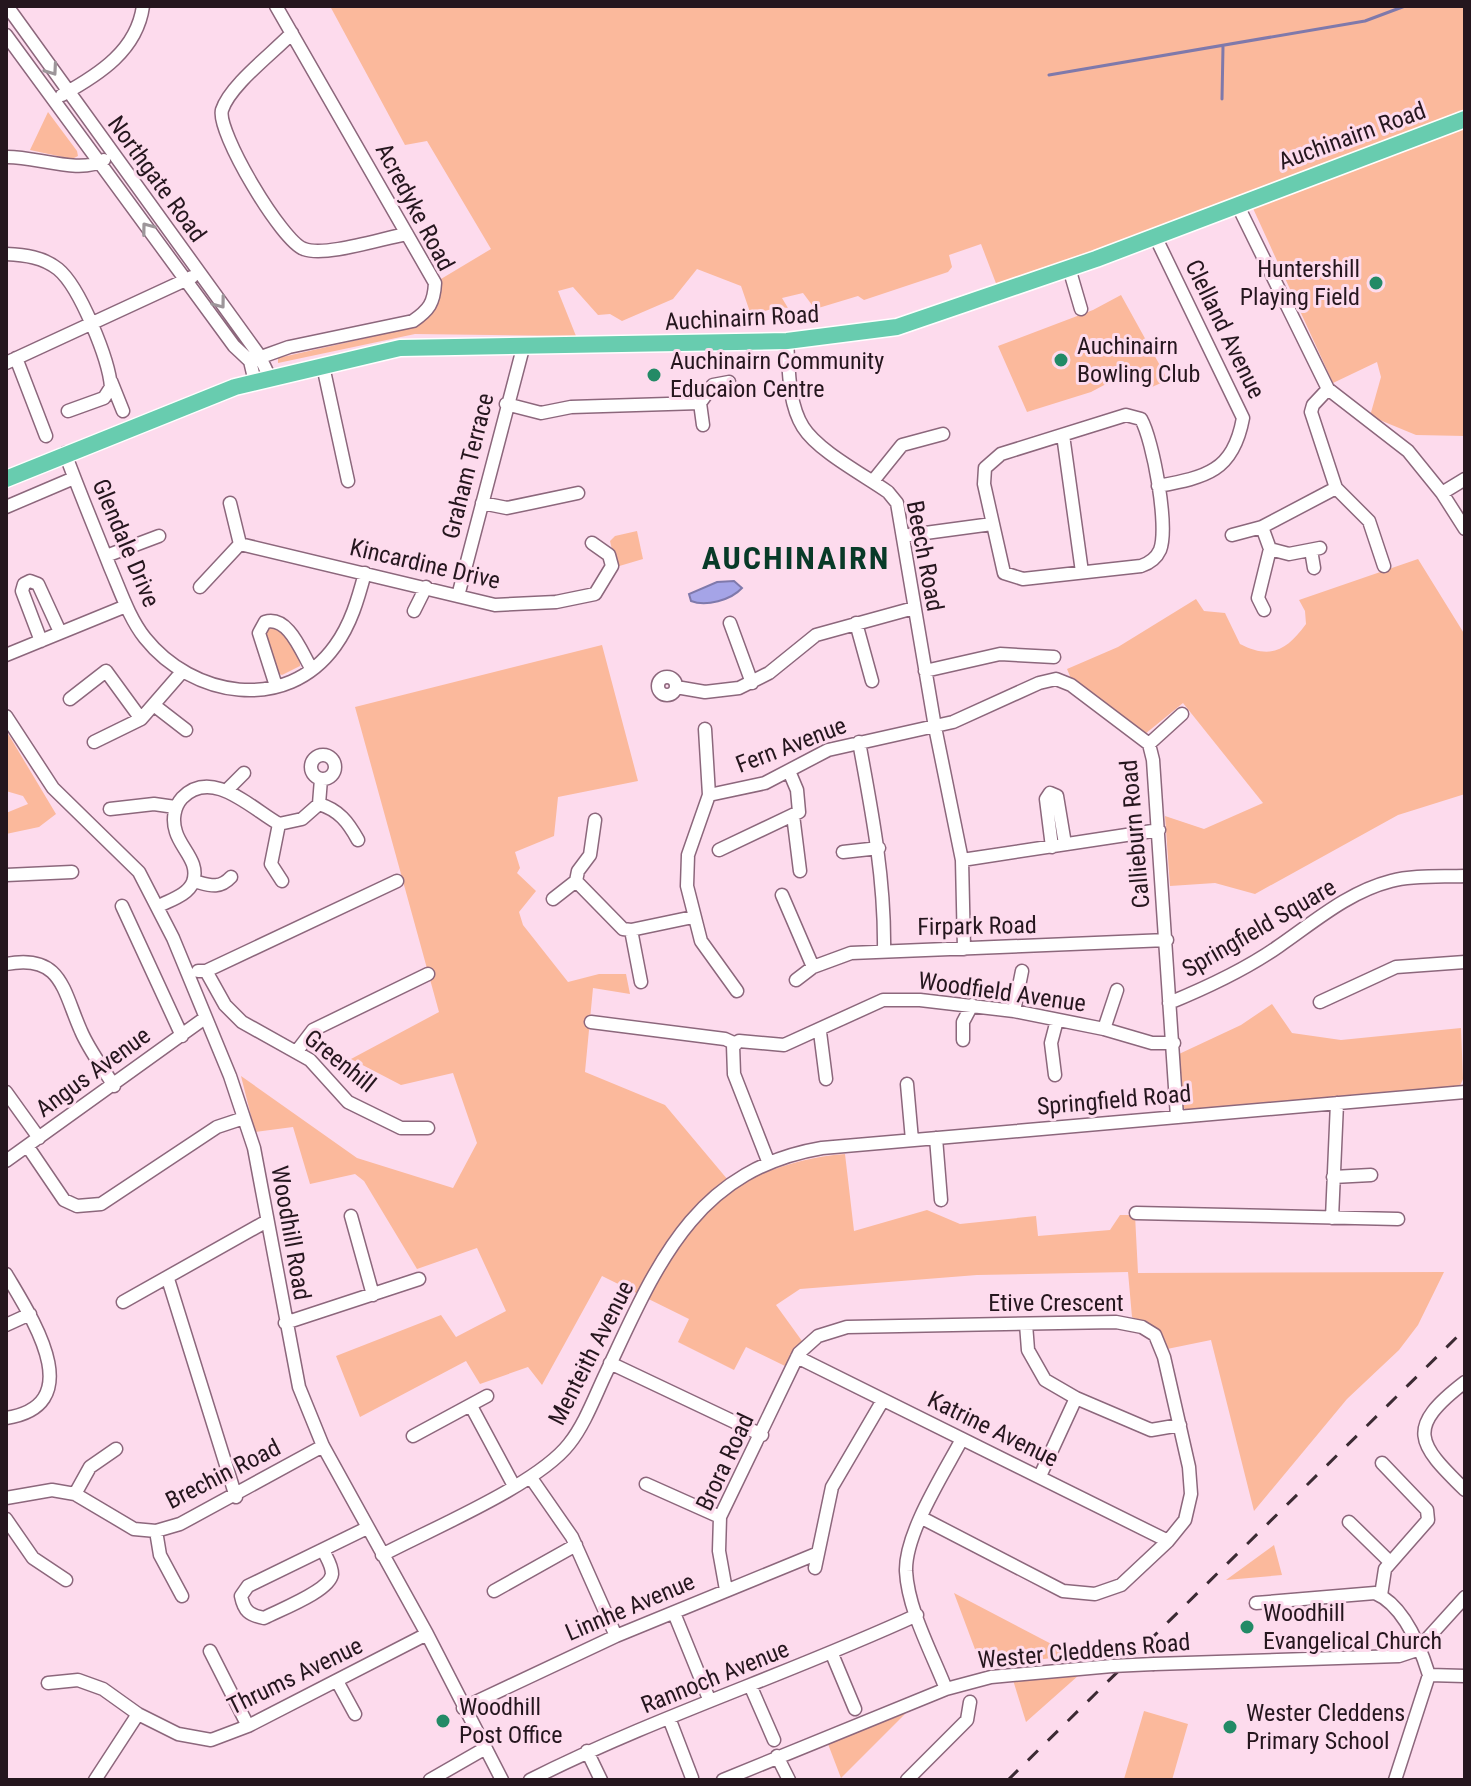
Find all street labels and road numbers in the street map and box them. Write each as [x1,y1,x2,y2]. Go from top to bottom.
street label: Auchinairn Road [1274,96,1430,176]
street label: Northgate Road [102,111,212,247]
street label: Acredyke Road [370,138,460,276]
street label: Clelland Avenue [1179,255,1271,403]
street label: Auchinairn Road [664,300,820,336]
street label: Graham Terrace [436,390,500,542]
street label: Glendale Drive [87,475,165,611]
street label: Beech Road [901,498,949,614]
street label: Kincardine Drive [347,533,503,595]
street label: Fern Avenue [732,711,850,779]
street label: Callieburn Road [1115,759,1155,909]
street label: Springfield Square [1177,873,1341,983]
street label: Firpark Road [917,911,1037,941]
street label: Woodfield Avenue [916,966,1088,1018]
street label: Angus Avenue [30,1021,156,1123]
street label: Greenhill [299,1024,381,1098]
street label: Springfield Road [1036,1079,1192,1121]
street label: Woodhill Road [265,1164,317,1302]
street label: Menteith Avenue [543,1276,639,1430]
street label: Etive Crescent [988,1289,1124,1317]
street label: Katrine Avenue [923,1385,1063,1473]
street label: Brora Road [690,1409,760,1515]
street label: Brechin Road [161,1433,285,1515]
street label: Linnhe Avenue [561,1567,699,1647]
street label: Wester Cleddens Road [977,1628,1191,1674]
street label: Thrums Avenue [223,1631,367,1721]
street label: Rannoch Avenue [637,1635,793,1719]

